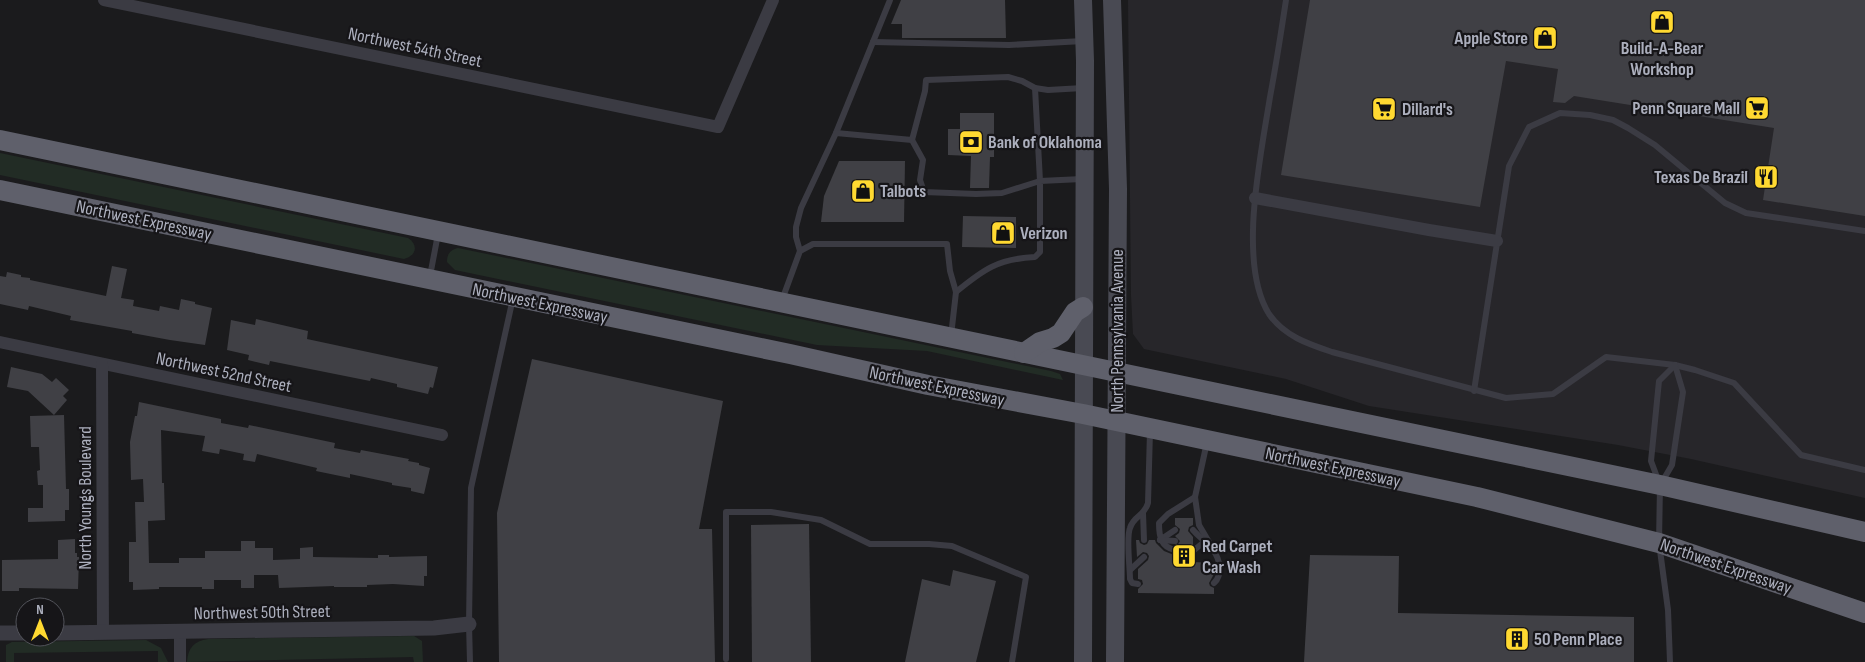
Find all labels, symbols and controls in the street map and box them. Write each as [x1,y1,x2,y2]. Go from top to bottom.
shop icon: Build-A-Bear Workshop [1649,9,1675,35]
street label: Northwest 54th Street [346,23,484,72]
shop icon: Apple Store [1532,25,1558,51]
place label: Apple Store [1454,28,1528,49]
place label: Build-A-Bear Workshop [1621,38,1704,80]
supermarket icon: Penn Square Mall [1744,95,1770,121]
supermarket icon: Dillard's [1371,96,1397,122]
place label: Penn Square Mall [1632,98,1740,119]
place label: Dillard's [1402,99,1453,120]
bank icon: Bank of Oklahoma [958,129,984,155]
place label: Bank of Oklahoma [988,132,1102,153]
restaurant icon: Texas De Brazil [1753,164,1779,190]
place label: Texas De Brazil [1654,167,1748,188]
shop icon: Talbots [850,178,876,204]
place label: Talbots [880,181,926,202]
street label: Northwest Expressway [75,196,213,245]
shop icon: Verizon [990,220,1016,246]
place label: Verizon [1020,223,1068,244]
street label: North Pennsylvania Avenue [1107,249,1128,413]
street label: Northwest Expressway [471,279,609,328]
street label: Northwest 52nd Street [154,348,294,397]
street label: Northwest Expressway [868,362,1006,411]
street label: North Youngs Boulevard [75,426,96,570]
street label: Northwest Expressway [1264,443,1402,492]
street label: Northwest Expressway [1657,534,1794,599]
place label: Red Carpet Car Wash [1202,536,1272,578]
building icon: Red Carpet Car Wash [1171,543,1197,569]
north arrow [15,597,65,647]
text: N [36,601,44,618]
street label: Northwest 50th Street [194,601,331,624]
building icon: 50 Penn Place [1504,626,1530,652]
place label: 50 Penn Place [1534,629,1622,650]

